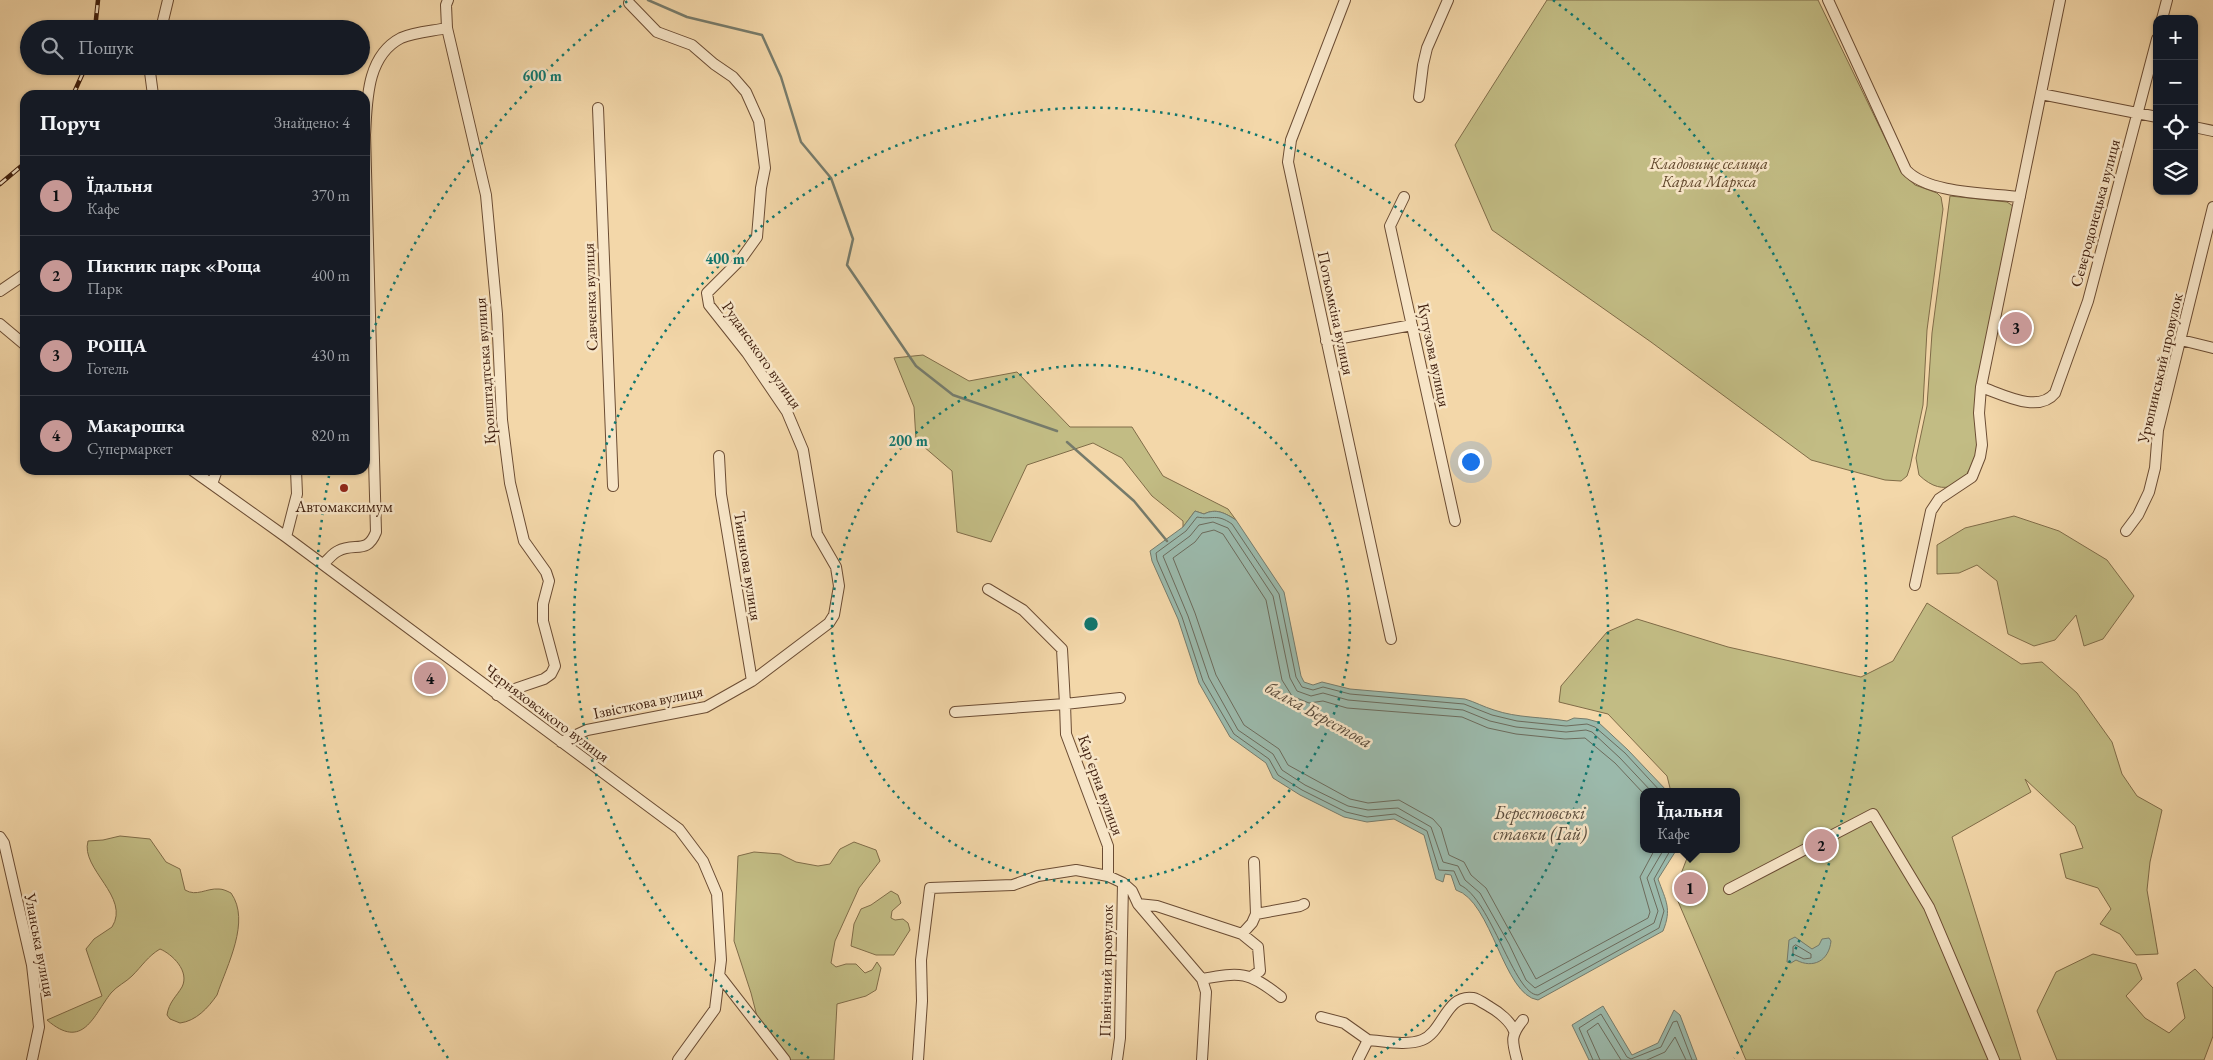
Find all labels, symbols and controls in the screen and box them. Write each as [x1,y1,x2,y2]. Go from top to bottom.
map controls [2153,15,2198,195]
button: + [2153,15,2198,60]
search box [20,20,370,75]
icon: search [38,34,66,62]
text: Пошук [78,35,134,60]
button: − [2153,60,2198,105]
text: 600 m [522,66,562,85]
button: locate [2153,105,2198,150]
text: Поруч [40,109,100,136]
text: Знайдено: 4 [274,112,350,133]
street label: Сєвєродонецька вулиця [2065,137,2125,289]
button: layers [2153,150,2198,195]
park label: Кладовище селища Карла Маркса [1649,153,1768,192]
text: Їдальня [87,173,153,198]
text: 1 [52,185,60,206]
text: 370 m [311,185,350,206]
text: Кафе [87,198,120,219]
street label: Савченка вулиця [578,243,602,351]
text: 400 m [705,249,745,268]
street label: Потьомкіна вулиця [1313,249,1359,377]
text: Пикник парк «Роща [87,253,261,278]
text: 2 [52,265,60,286]
text: 400 m [311,265,350,286]
text: Парк [87,278,123,299]
street label: Урюпинський провулок [2132,291,2188,446]
street label: Кронштадтська вулиця [469,297,501,445]
street label: Руданського вулиця [717,297,807,413]
street label: Кутузова вулиця [1413,301,1455,409]
pin: 3 [2000,309,2032,347]
text: РОЩА [87,333,147,358]
text: 3 [52,345,60,366]
text: 430 m [311,345,350,366]
text: Готель [87,358,129,379]
text: Макарошка [87,413,185,438]
text: 4 [52,425,60,446]
text: 820 m [311,425,350,446]
text: 200 m [888,431,928,450]
text: Супермаркет [87,438,173,459]
your location [1458,449,1484,475]
marker: Автомаксимум [338,482,350,494]
place label: Автомаксимум [294,496,393,517]
street label: Тинянова вулиця [729,510,767,622]
centre of rings [1082,615,1100,633]
pin: 4 [414,659,446,697]
street label: Черняховського вулиця [480,659,614,767]
water label: балка Берестова [1261,675,1376,754]
street label: Iзвiсткова вулиця [591,680,705,724]
street label: Кар'єрна вулиця [1073,732,1129,838]
popup [1640,788,1740,853]
text: Їдальня [1657,798,1723,823]
water label: Берестовські ставки (Гай) [1493,801,1587,845]
text: Кафе [1657,823,1690,844]
pin: 2 [1805,826,1837,864]
pin: 1 [1674,869,1706,907]
street label: Уланська вулиця [19,890,60,999]
street label: Північний провулок [1094,904,1118,1037]

